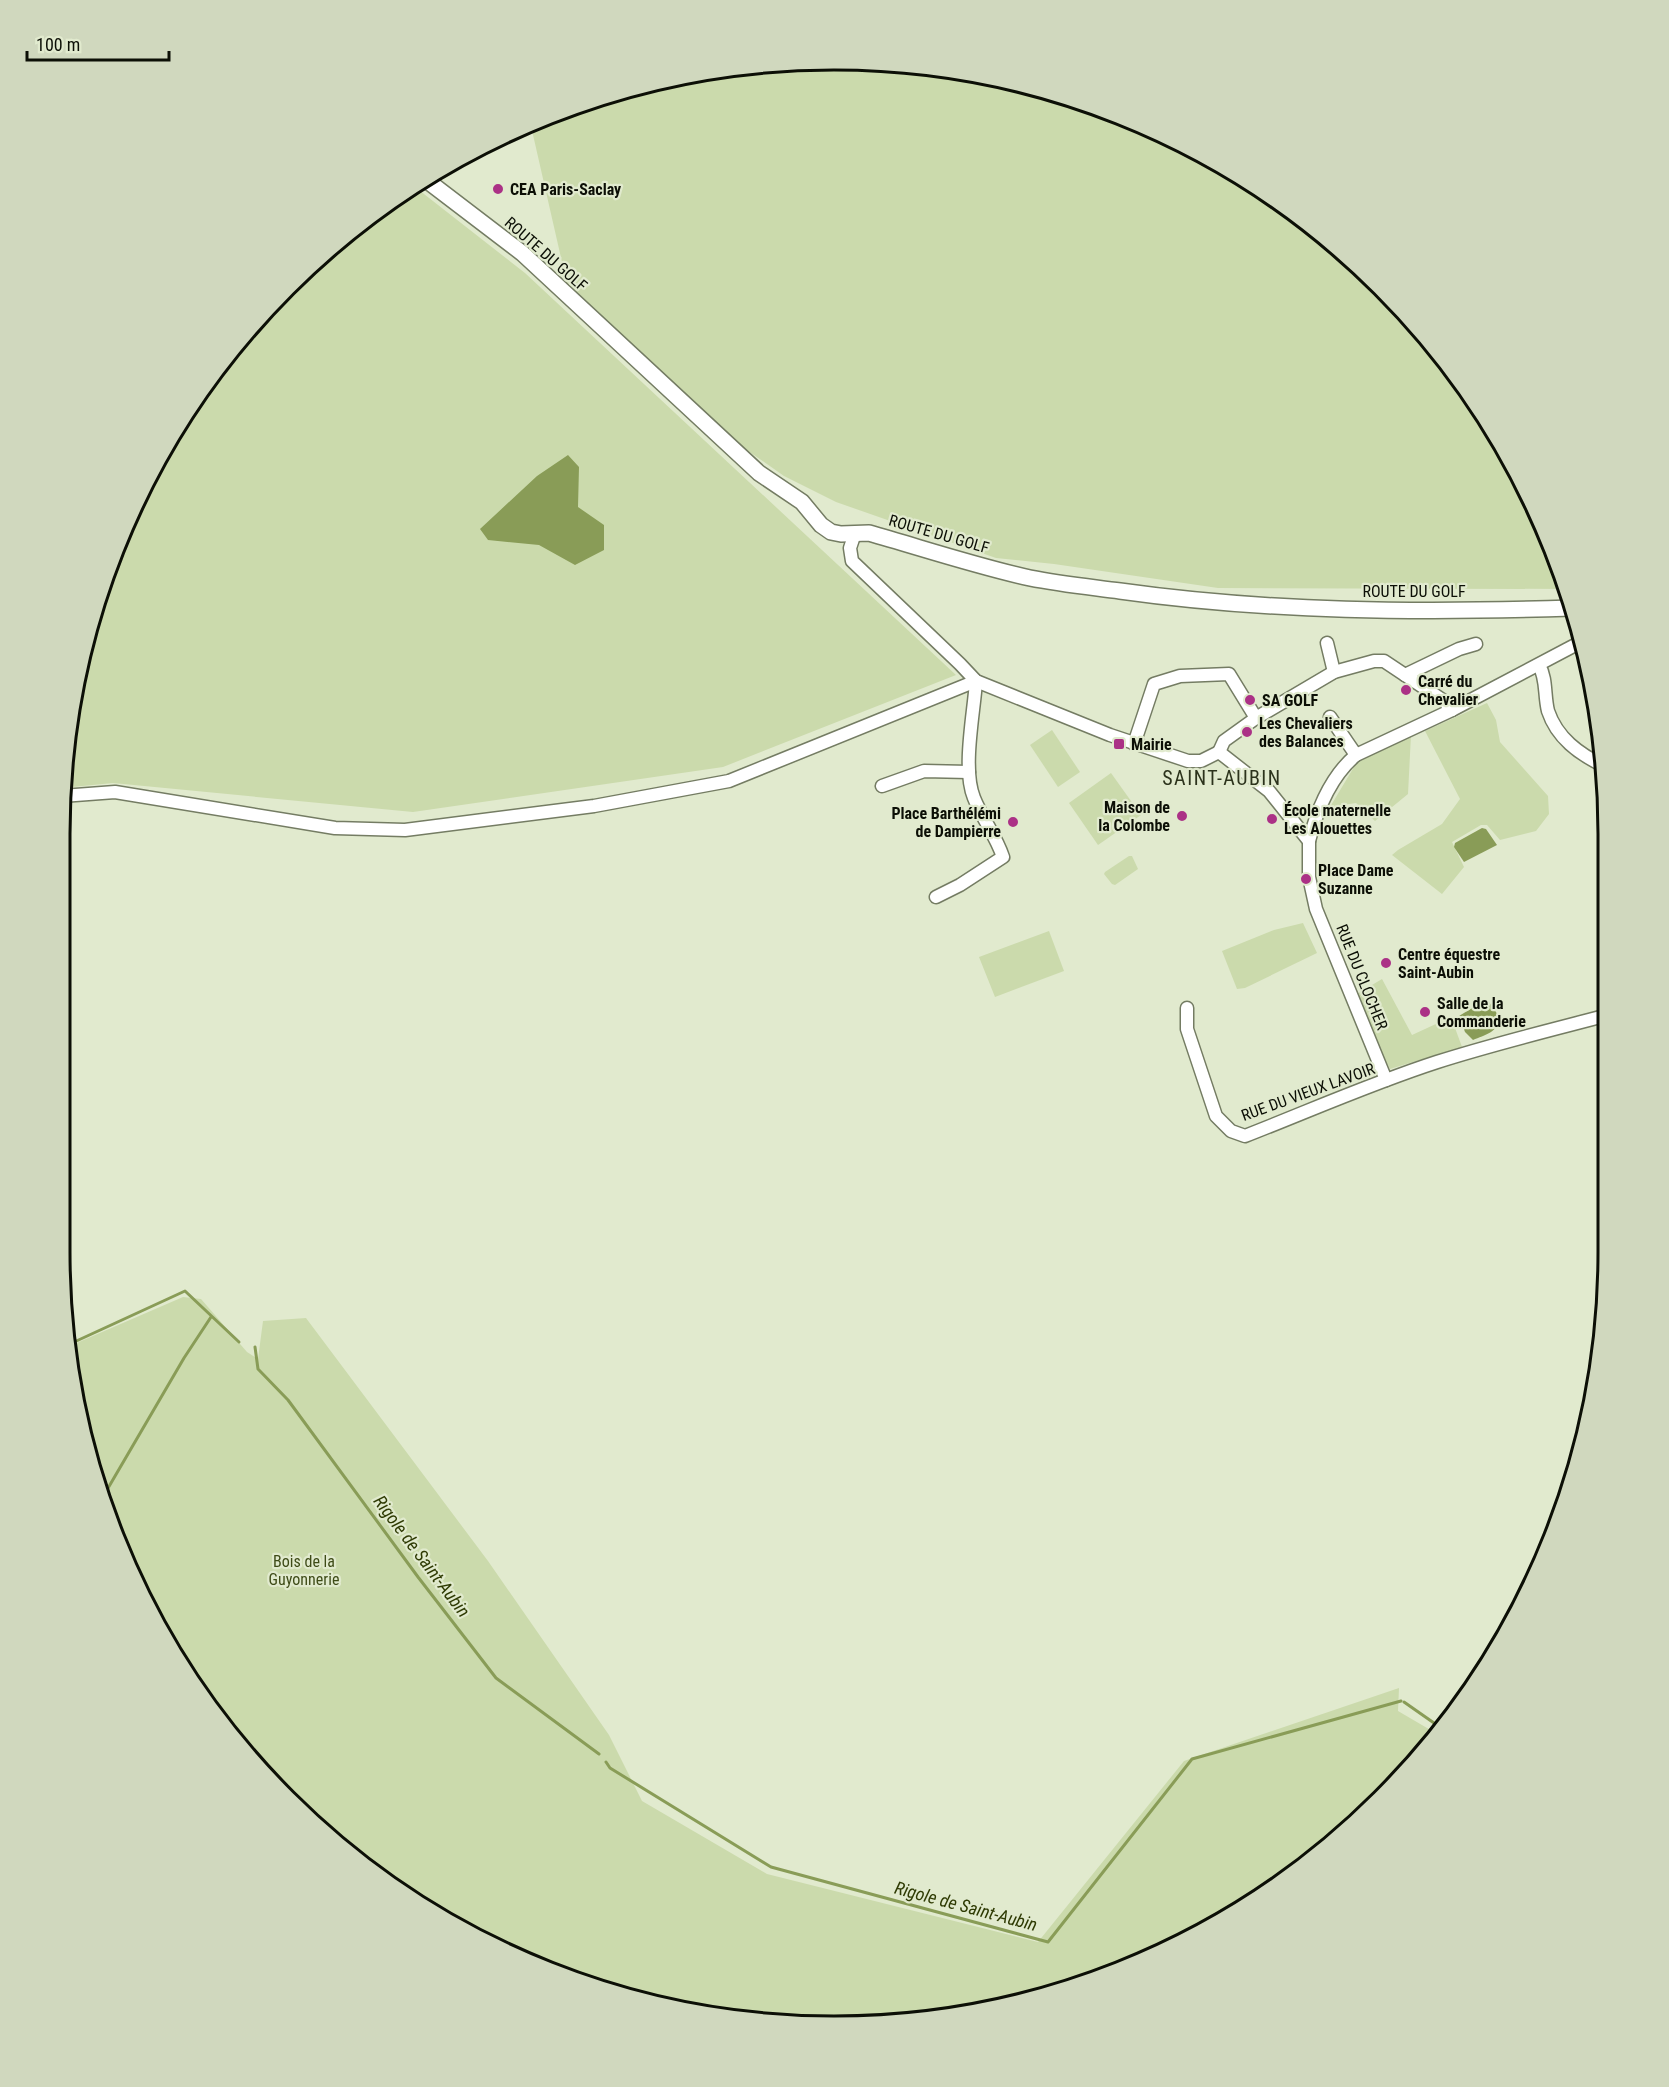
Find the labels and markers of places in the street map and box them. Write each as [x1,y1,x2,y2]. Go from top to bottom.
place label: CEA Paris-Saclay [510,180,621,199]
marker: CEA Paris-Saclay [491,182,505,196]
place label: Carré du Chevalier [1418,672,1478,709]
marker: Carré du Chevalier [1399,683,1413,697]
place label: SA GOLF [1262,691,1319,710]
marker: SA GOLF [1243,693,1257,707]
place label: Les Chevaliers des Balances [1259,714,1353,751]
marker: Les Chevaliers des Balances [1240,725,1254,739]
place label: Mairie [1131,735,1172,754]
marker: Mairie [1112,737,1126,751]
place label: Maison de la Colombe [1098,798,1170,835]
place label: École maternelle Les Alouettes [1284,801,1391,838]
place label: Place Barthélémi de Dampierre [891,804,1001,841]
marker: Maison de la Colombe [1175,809,1189,823]
marker: École maternelle Les Alouettes [1265,812,1279,826]
marker: Place Barthélémi de Dampierre [1006,815,1020,829]
place label: Place Dame Suzanne [1318,861,1394,898]
marker: Place Dame Suzanne [1299,872,1313,886]
place label: Centre équestre Saint-Aubin [1398,945,1501,982]
marker: Centre équestre Saint-Aubin [1379,956,1393,970]
place label: Salle de la Commanderie [1437,994,1526,1031]
marker: Salle de la Commanderie [1418,1005,1432,1019]

